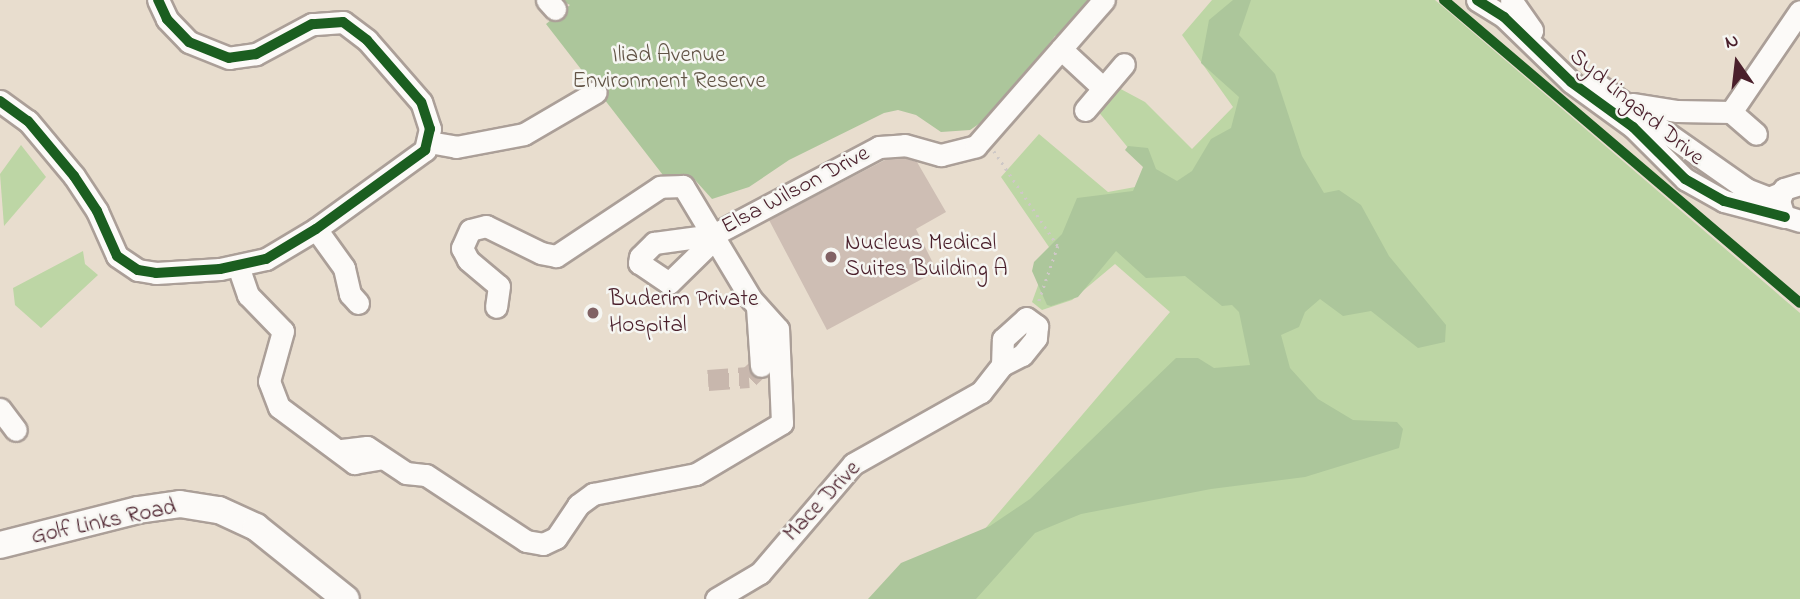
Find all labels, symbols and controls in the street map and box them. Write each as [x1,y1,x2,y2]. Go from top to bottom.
text: N [1722,27,1741,57]
north arrow [1702,28,1772,98]
park label: Iliad Avenue Environment Reserve [572,42,766,96]
street label: Syd Lingard Drive [1563,44,1709,172]
street label: Elsa Wilson Drive [717,140,875,242]
place label: Nucleus Medical Suites Building A [845,230,1008,284]
marker: Nucleus Medical Suites Building A [823,249,839,265]
place label: Buderim Private Hospital [609,286,758,340]
marker: Buderim Private Hospital [583,303,603,323]
street label: Mace Drive [779,456,867,548]
street label: Golf Links Road [29,494,179,552]

